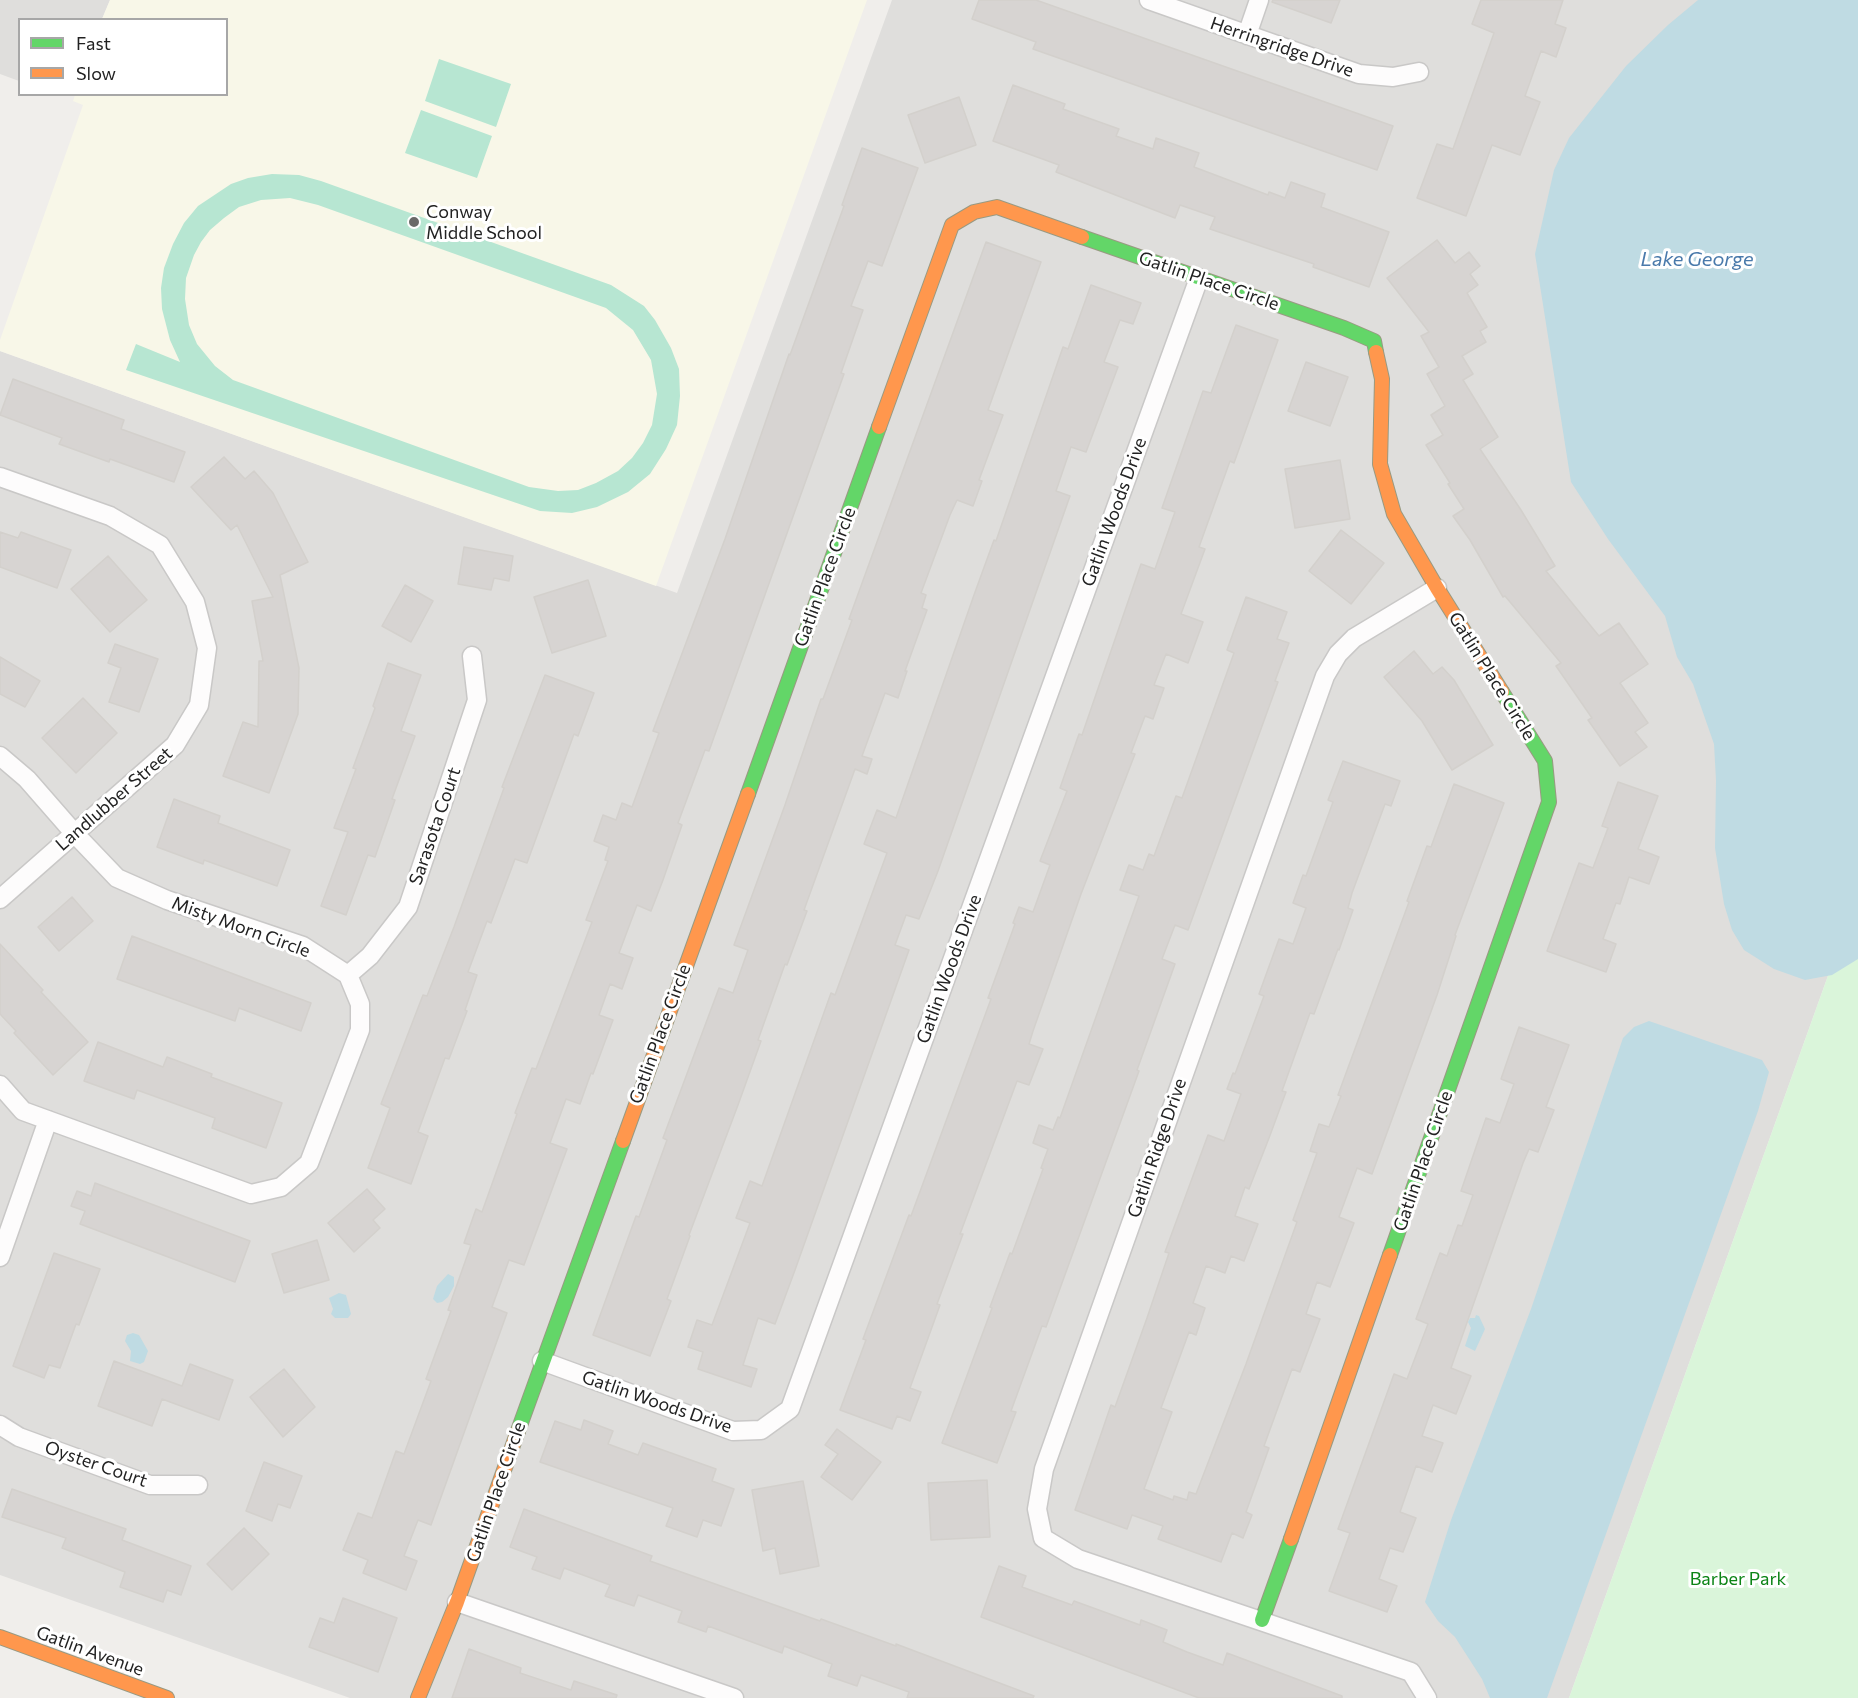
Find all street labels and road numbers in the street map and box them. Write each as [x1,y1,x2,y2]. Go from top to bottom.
street label: Herringridge Drive [1207,12,1357,82]
street label: Gatlin Place Circle [1136,247,1282,315]
street label: Gatlin Woods Drive [1077,435,1151,589]
street label: Gatlin Place Circle [790,504,860,650]
street label: Gatlin Place Circle [1444,608,1540,744]
street label: Landlubber Street [51,743,177,855]
street label: Sarasota Court [405,764,465,888]
street label: Misty Morn Circle [169,892,313,962]
street label: Gatlin Woods Drive [912,892,986,1046]
street label: Gatlin Place Circle [625,961,695,1107]
street label: Gatlin Ridge Drive [1123,1075,1191,1221]
street label: Gatlin Place Circle [1389,1088,1457,1234]
street label: Gatlin Woods Drive [579,1366,735,1438]
street label: Gatlin Place Circle [462,1419,530,1565]
street label: Oyster Court [42,1436,150,1492]
street label: Gatlin Avenue [33,1622,147,1680]

